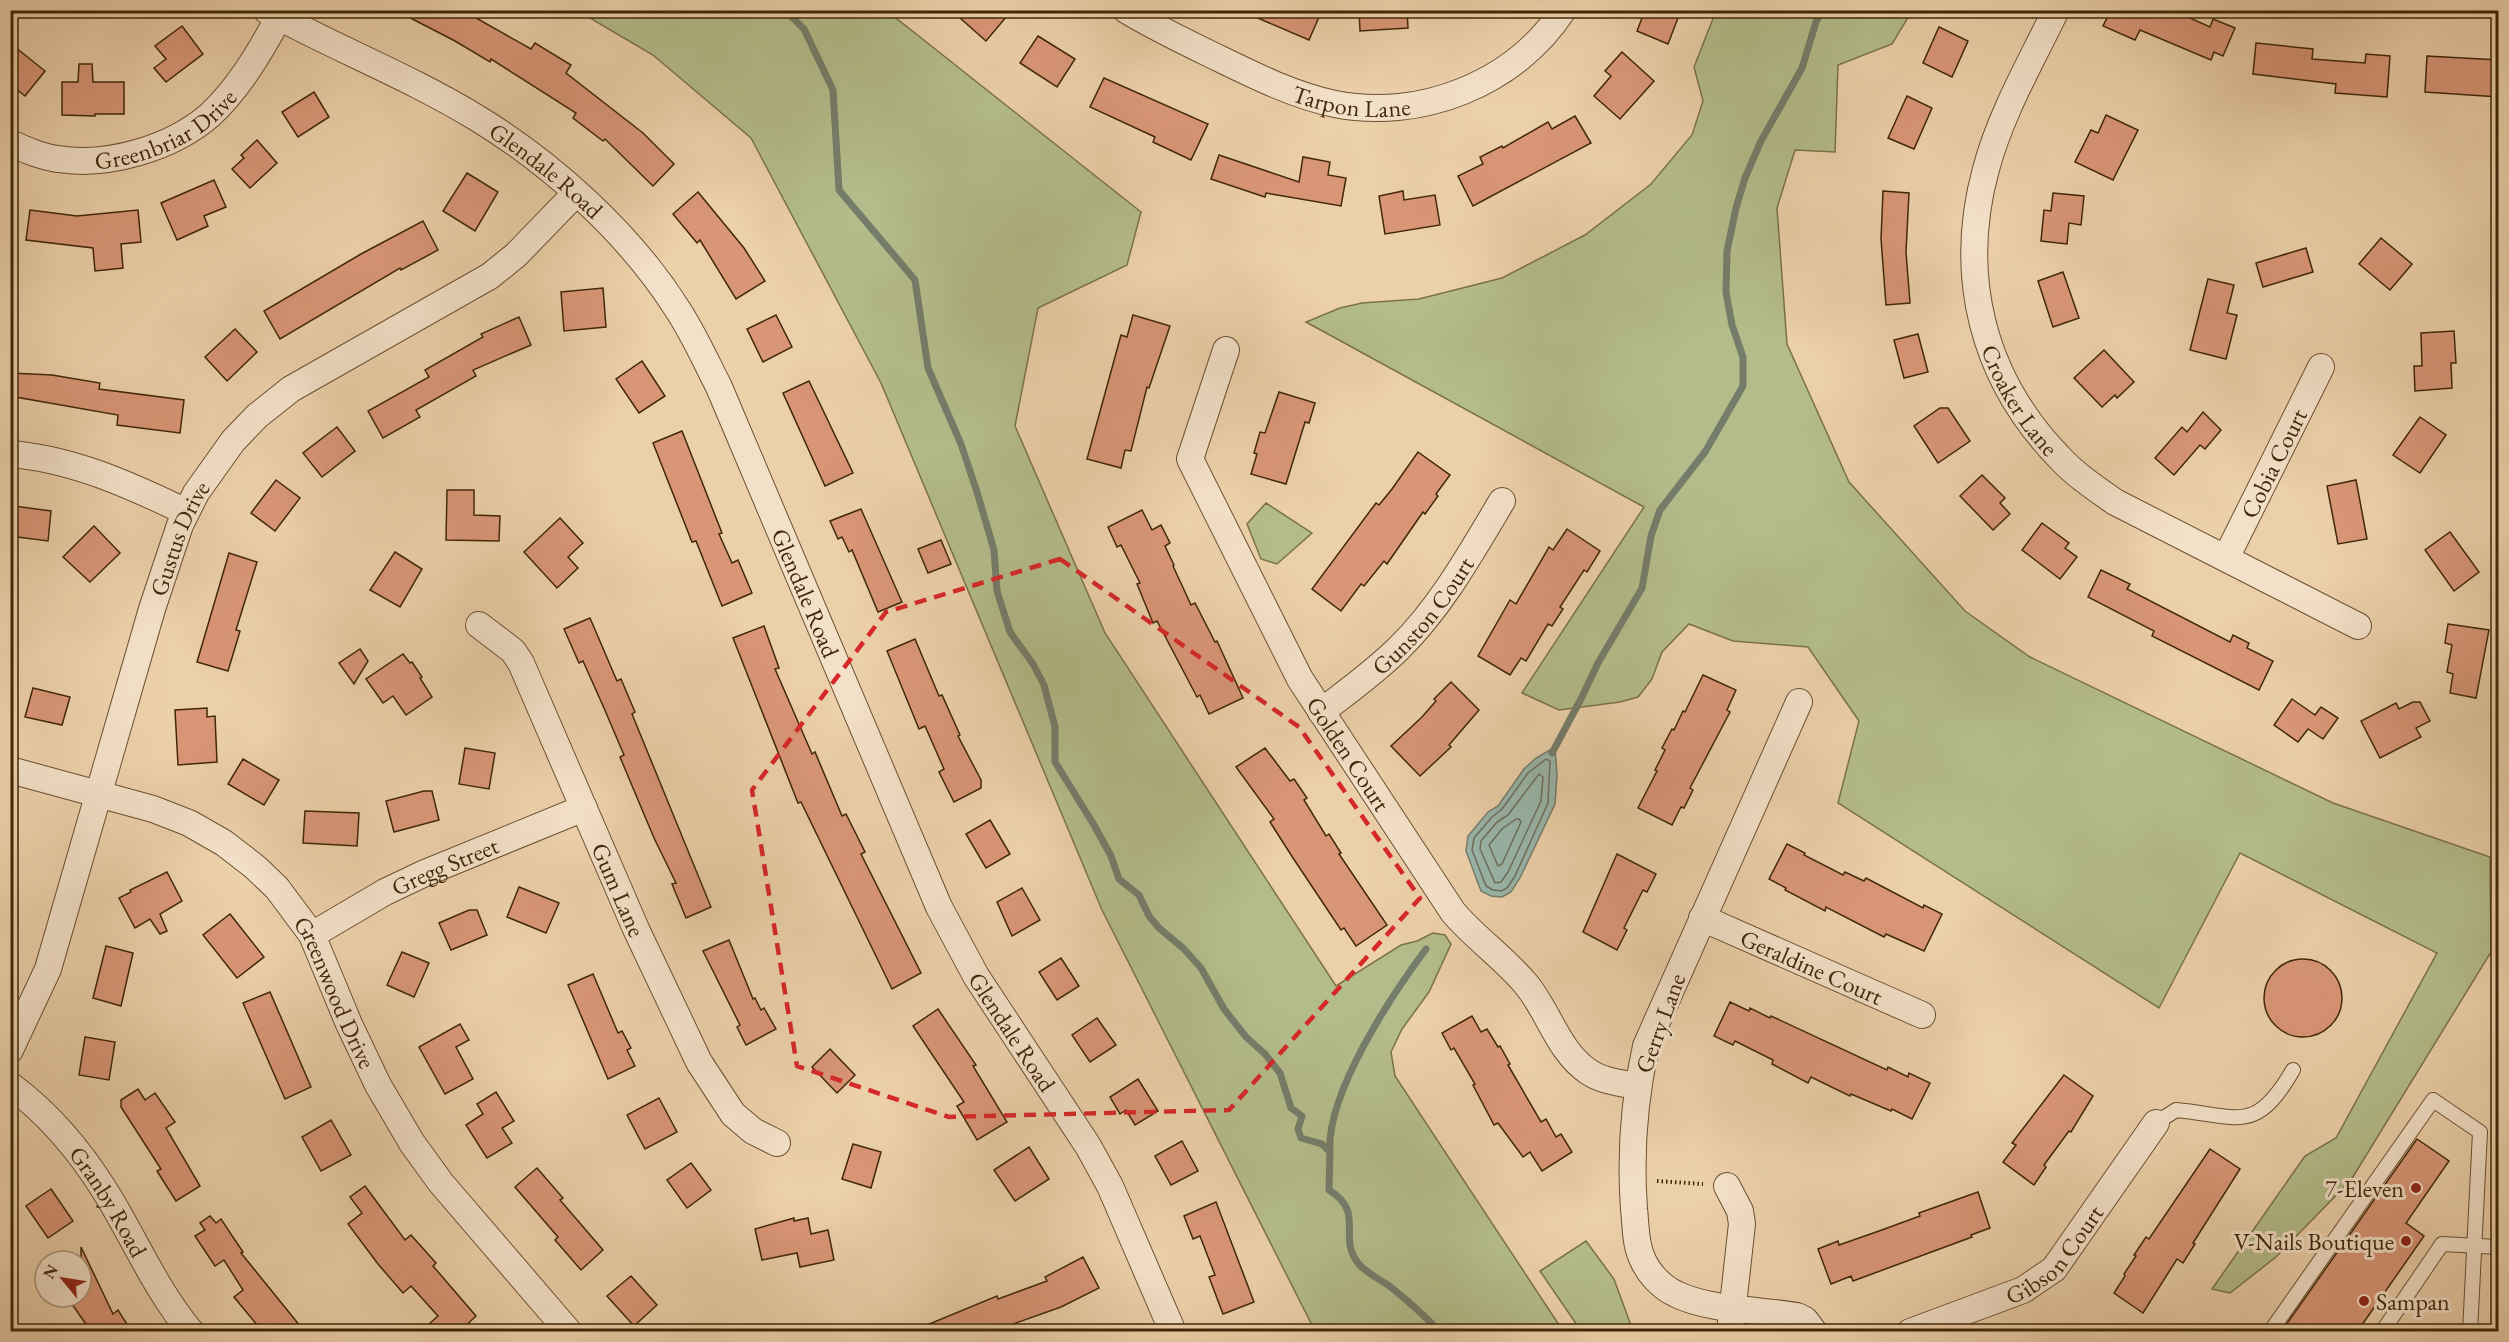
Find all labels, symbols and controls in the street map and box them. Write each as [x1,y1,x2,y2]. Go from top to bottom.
street label: Tarpon Lane [1288,77,1412,124]
street label: Greenbriar Drive [93,82,243,176]
street label: Glendale Road [484,115,611,225]
street label: Croaker Lane [1975,340,2066,462]
street label: Cobia Court [2233,403,2314,523]
street label: Gustus Drive [142,474,216,600]
street label: Glendale Road [765,523,847,663]
street label: Gunston Court [1365,550,1481,682]
street label: Golden Court [1300,690,1398,817]
street label: Gregg Street [386,829,503,902]
street label: Gum Lane [585,838,653,942]
street label: Greenwood Drive [287,909,383,1073]
street label: Geraldine Court [1736,921,1888,1012]
street label: Glendale Road [962,966,1064,1098]
street label: Gerry Lane [1628,969,1692,1077]
street label: Granby Road [63,1139,155,1263]
place label: 7-Eleven [2325,1173,2404,1204]
marker: 7-Eleven [2409,1181,2423,1195]
street label: Gibson Court [2001,1198,2110,1311]
place label: V-Nails Boutique [2234,1226,2394,1257]
marker: V-Nails Boutique [2399,1234,2413,1248]
north arrow [33,1249,93,1309]
text: N [38,1261,63,1283]
place label: Sampan [2376,1286,2450,1317]
marker: Sampan [2357,1294,2371,1308]

